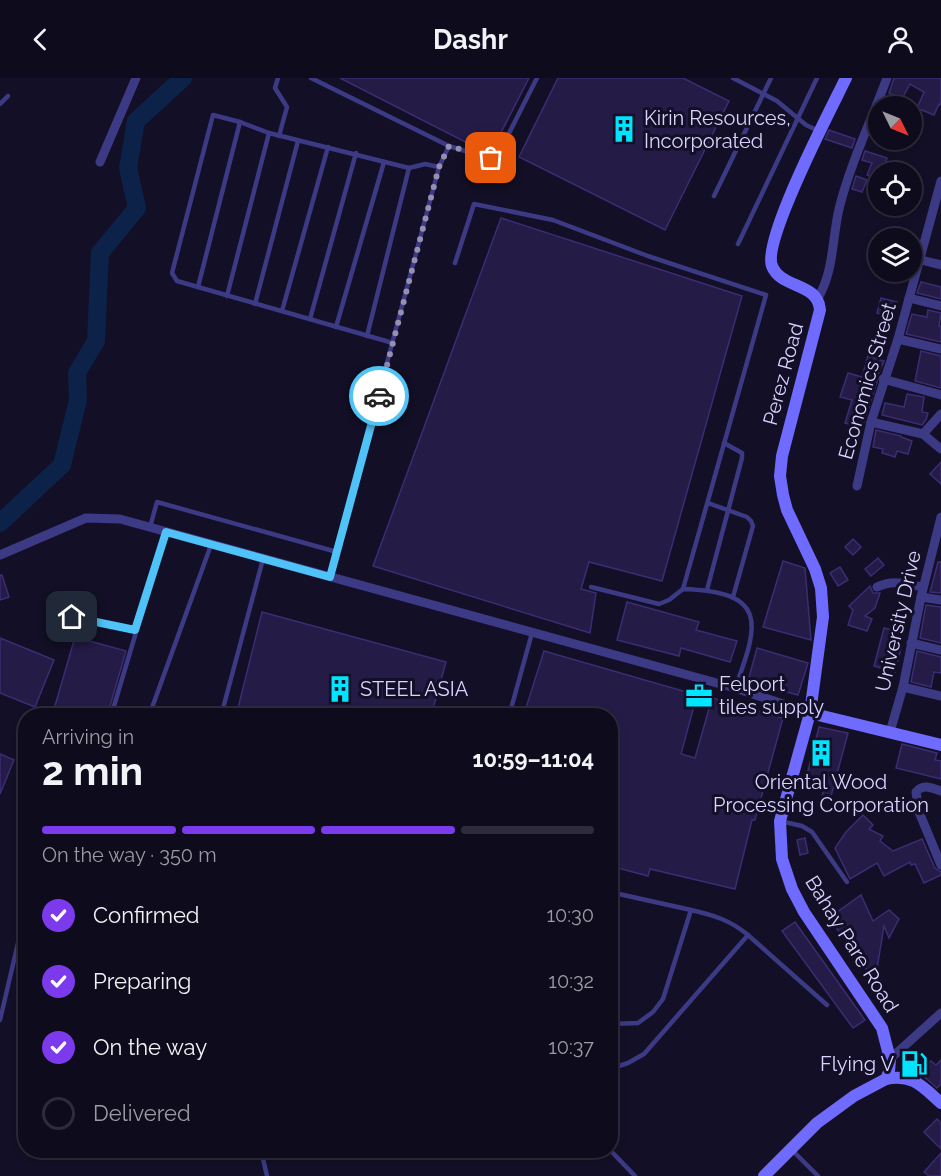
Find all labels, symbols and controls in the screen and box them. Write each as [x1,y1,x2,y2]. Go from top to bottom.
icon: back [24,23,57,56]
icon: person [884,23,917,56]
text: Dashr [433,24,508,55]
north arrow [868,96,922,150]
map controls [868,96,922,282]
place label: Kirin Resources, Incorporated [644,106,791,153]
building icon: Kirin Resources, Incorporated [609,114,639,144]
pin [465,132,516,183]
icon: bag [474,141,507,174]
button: locate [868,162,922,216]
button: layers [868,228,922,282]
street label: Economics Street [833,299,901,462]
street label: Perez Road [758,320,808,428]
courier [349,366,409,426]
icon: car [363,380,396,413]
street label: University Drive [870,548,926,694]
pin [46,591,97,642]
icon: home [55,600,88,633]
place label: Felport tiles supply [719,672,824,719]
building icon: STEEL ASIA [325,674,355,704]
place label: STEEL ASIA [360,677,469,701]
office icon: Felport tiles supply [684,681,714,711]
text: Arriving in [42,725,134,749]
building icon: Oriental Wood Processing Corporation [806,738,836,768]
text: 10:59–11:04 [473,746,594,772]
text: 2 min [42,748,143,794]
place label: Oriental Wood Processing Corporation [713,770,929,817]
text: On the way · 350 m [42,843,217,867]
street label: Bahay Pare Road [800,871,904,1017]
icon: check [42,899,75,932]
text: Confirmed [93,902,200,928]
text: 10:30 [547,903,594,927]
icon: check [42,965,75,998]
text: Preparing [93,968,191,994]
text: 10:32 [548,969,594,993]
icon: check [42,1031,75,1064]
text: On the way [93,1034,207,1060]
text: 10:37 [548,1035,594,1059]
fuel station icon: Flying V [899,1049,929,1079]
place label: Flying V [820,1052,894,1076]
text: Delivered [93,1100,191,1126]

